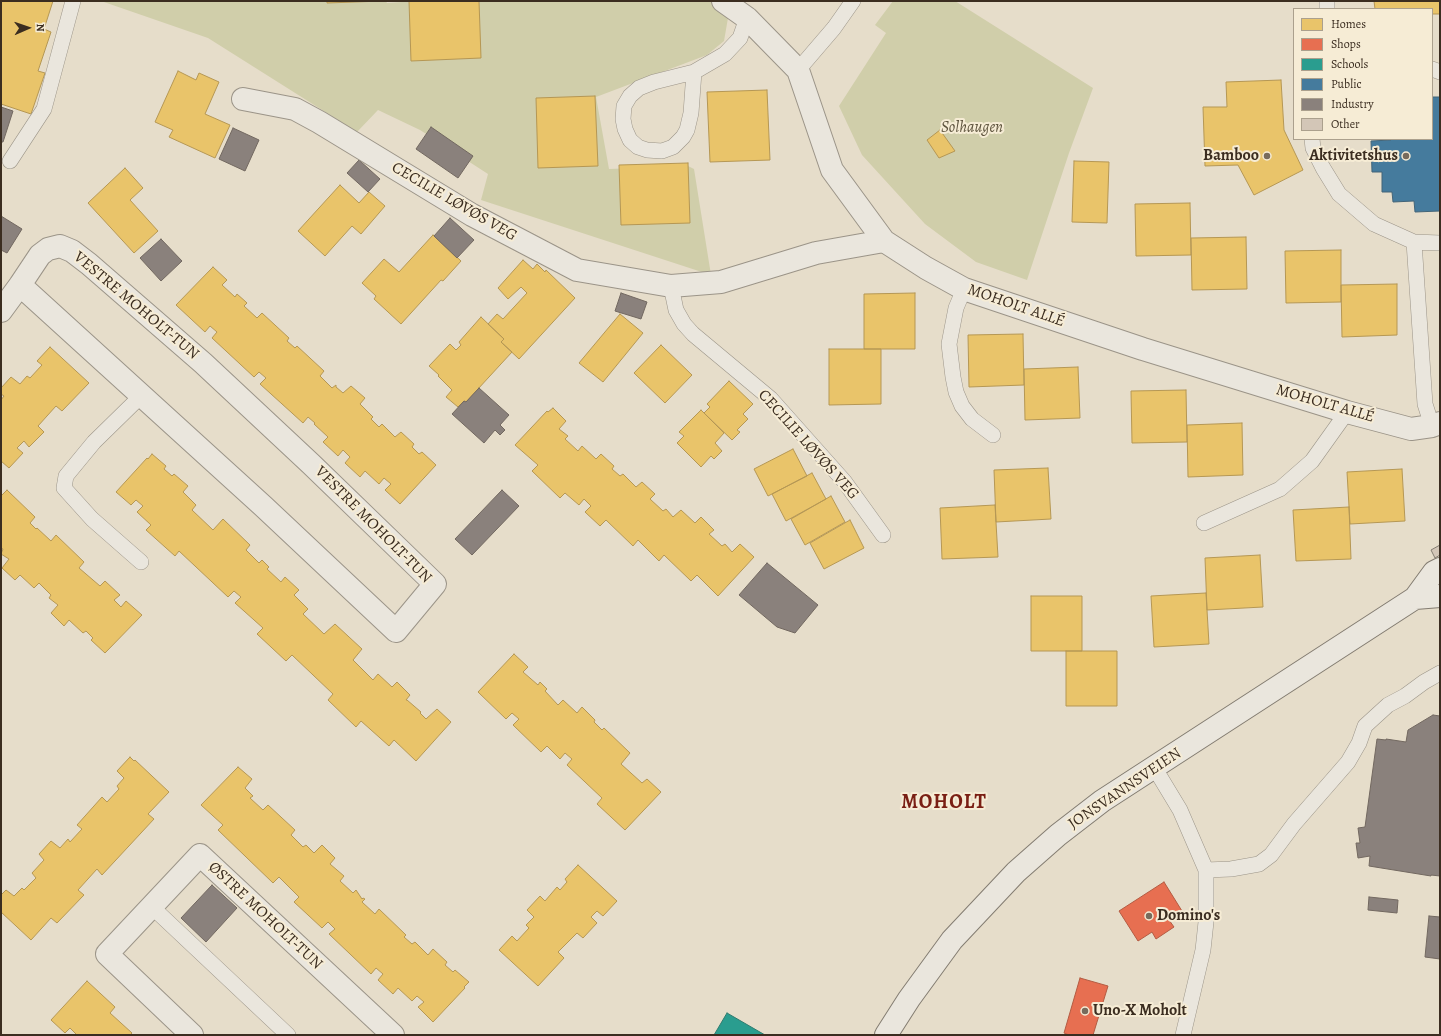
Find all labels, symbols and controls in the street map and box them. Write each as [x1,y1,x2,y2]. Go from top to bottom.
north arrow [8,8,48,48]
legend [1293,8,1433,140]
text: Homes [1331,16,1366,32]
text: N [33,23,48,32]
text: Shops [1331,36,1361,52]
text: Schools [1331,56,1368,72]
text: Public [1331,76,1362,92]
text: Industry [1331,96,1374,112]
text: Other [1331,116,1360,132]
park label: Solhaugen [941,118,1003,138]
place label: Bamboo [1203,146,1259,166]
place label: Aktivitetshus [1309,146,1398,166]
marker: Bamboo [1262,151,1272,161]
marker: Aktivitetshus [1401,151,1411,161]
street label: CECILIE LØVØS VEG [388,158,520,246]
street label: VESTRE MOHOLT-TUN [69,248,203,364]
street label: MOHOLT ALLÉ [965,280,1067,332]
street label: MOHOLT ALLÉ [1274,381,1376,427]
street label: CECILIE LØVØS VEG [754,386,862,504]
street label: VESTRE MOHOLT-TUN [310,462,436,588]
street label: JONSVANNSVEIEN [1065,744,1185,834]
district label: MOHOLT [901,791,987,815]
street label: ØSTRE MOHOLT-TUN [204,858,326,974]
place label: Domino's [1157,906,1220,926]
marker: Domino's [1144,911,1154,921]
place label: Uno-X Moholt [1093,1001,1187,1021]
marker: Uno-X Moholt [1080,1006,1090,1016]

